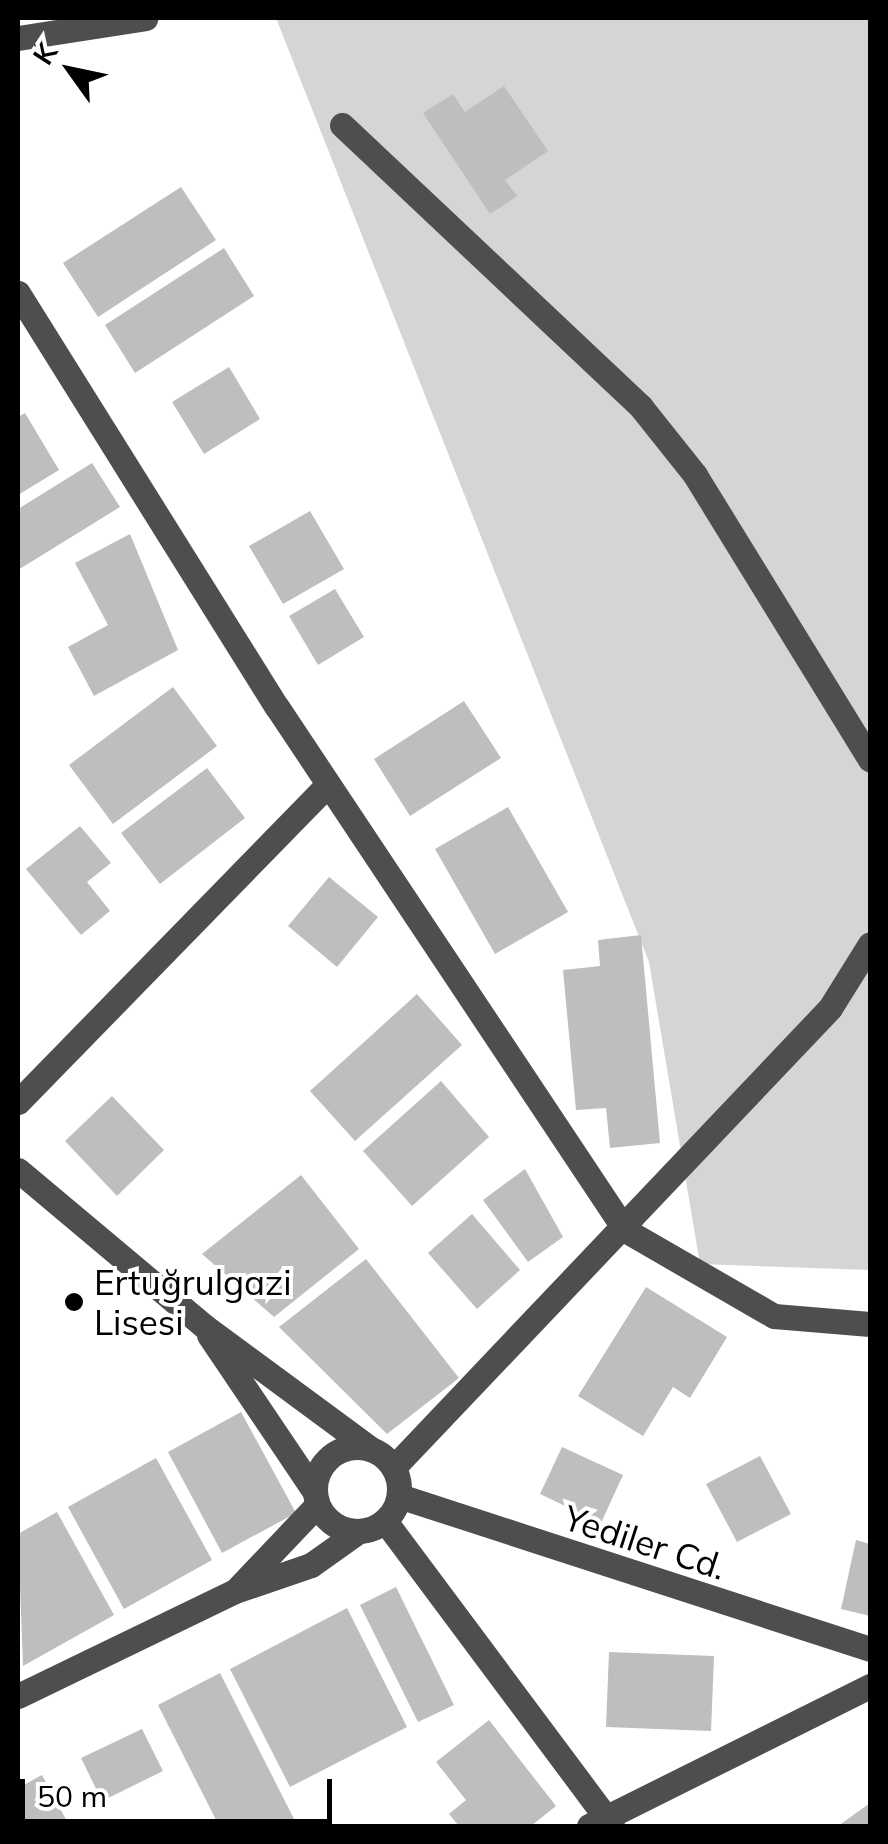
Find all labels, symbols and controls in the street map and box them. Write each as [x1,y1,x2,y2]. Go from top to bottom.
north arrow [20,20,120,120]
text: K [25,36,64,71]
place label: Ertuğrulgazi Lisesi [94,1261,292,1343]
marker: Ertuğrulgazi Lisesi [63,1291,85,1313]
street label: Yediler Cd. [559,1496,731,1588]
scale bar [25,1759,338,1821]
text: 50 m [37,1777,107,1815]

